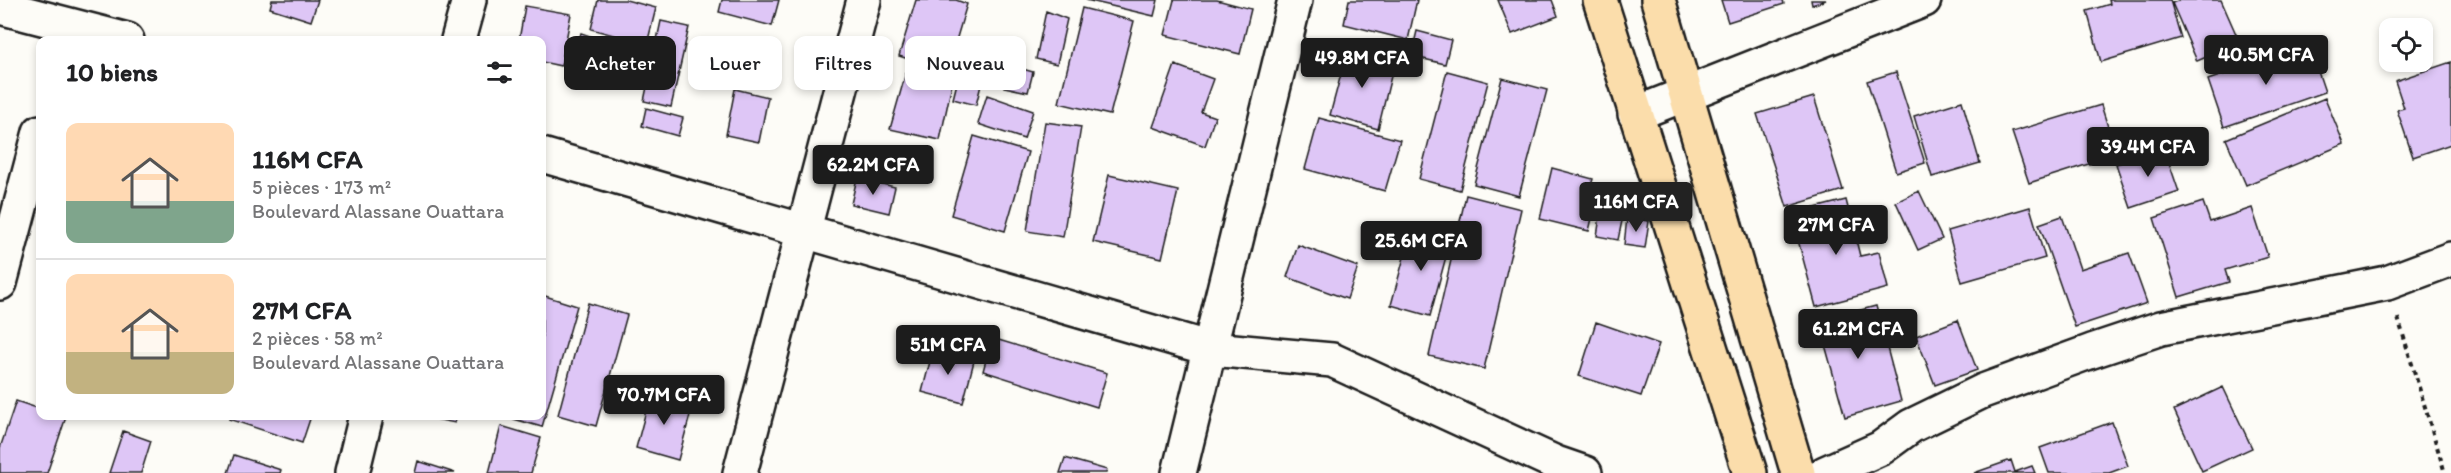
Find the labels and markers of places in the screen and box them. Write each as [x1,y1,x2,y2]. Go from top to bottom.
pin: 40.5M CFA [2197,35,2335,86]
pin: 49.8M CFA [1293,38,1431,89]
pin: 39.4M CFA [2079,127,2217,178]
pin: 62.2M CFA [804,145,942,196]
pin: 116M CFA [1574,182,1698,233]
pin: 27M CFA [1781,205,1891,256]
pin: 25.6M CFA [1352,221,1490,272]
pin: 61.2M CFA [1789,309,1927,360]
pin: 51M CFA [893,325,1003,376]
pin: 70.7M CFA [595,375,733,426]

